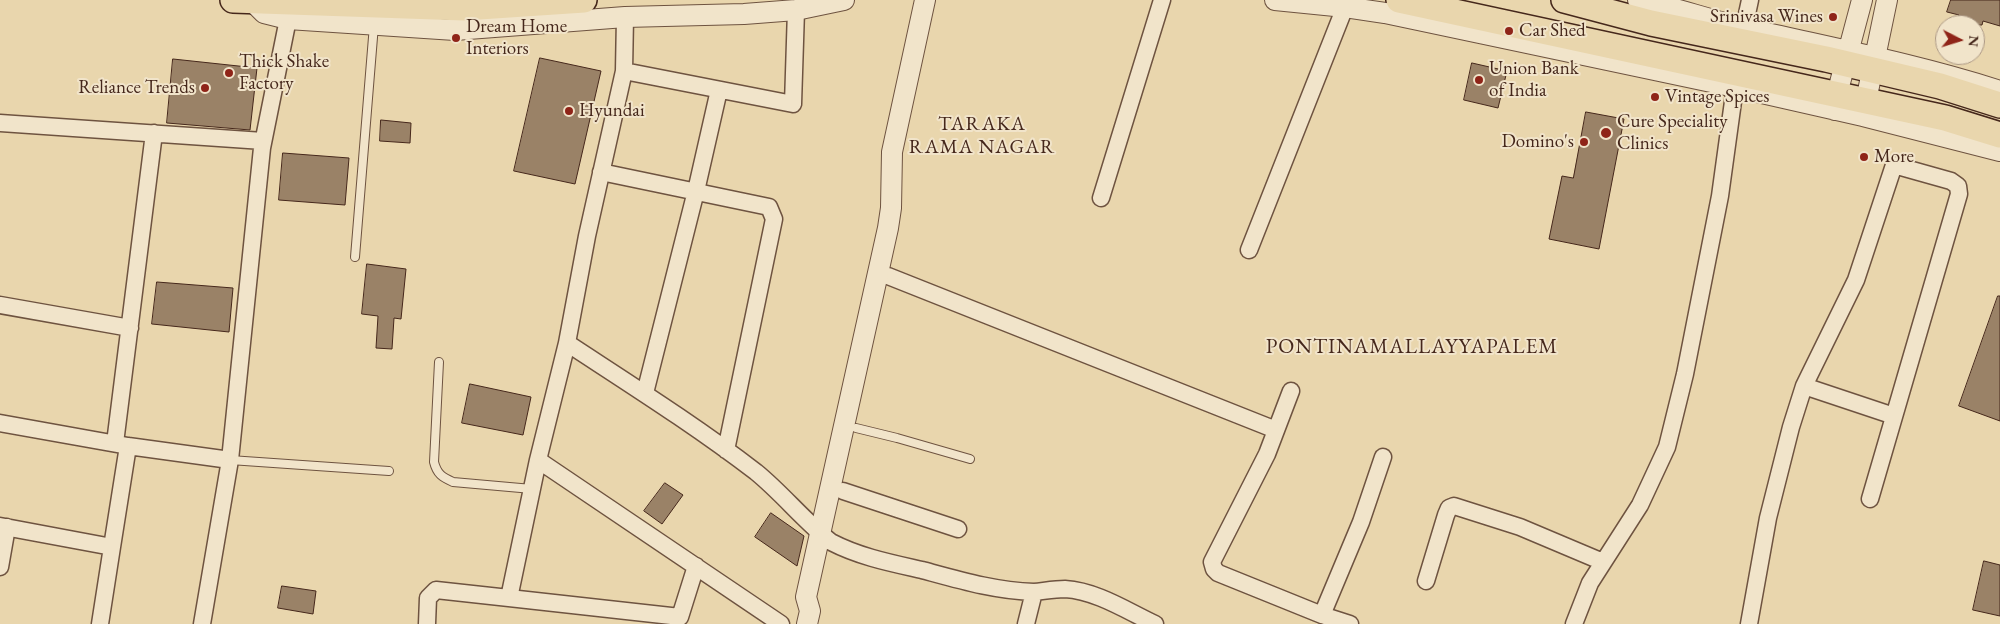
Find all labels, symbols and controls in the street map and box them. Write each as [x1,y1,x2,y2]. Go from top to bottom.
place label: Srinivasa Wines [1710,6,1823,28]
marker: Srinivasa Wines [1827,11,1839,23]
north arrow [1935,15,1985,65]
place label: Dream Home Interiors [466,16,567,60]
place label: Car Shed [1519,20,1586,42]
marker: Car Shed [1503,25,1515,37]
marker: Dream Home Interiors [450,32,462,44]
text: N [1964,35,1983,48]
place label: Thick Shake Factory [239,51,329,95]
place label: Union Bank of India [1489,58,1579,102]
marker: Thick Shake Factory [223,67,235,79]
marker: Union Bank of India [1473,74,1485,86]
place label: Reliance Trends [78,77,195,99]
marker: Reliance Trends [199,82,211,94]
place label: Vintage Spices [1665,86,1769,108]
marker: Vintage Spices [1649,91,1661,103]
place label: Hyundai [579,100,645,122]
marker: Hyundai [563,105,575,117]
place label: Cure Speciality Clinics [1617,111,1727,155]
district label: TARAKA RAMA NAGAR [907,113,1057,160]
marker: Cure Speciality Clinics [1599,126,1613,140]
place label: Domino's [1501,131,1574,153]
marker: Domino's [1578,136,1590,148]
place label: More [1874,146,1914,168]
marker: More [1858,151,1870,163]
district label: PONTINAMALLAYYAPALEM [1263,334,1561,360]

